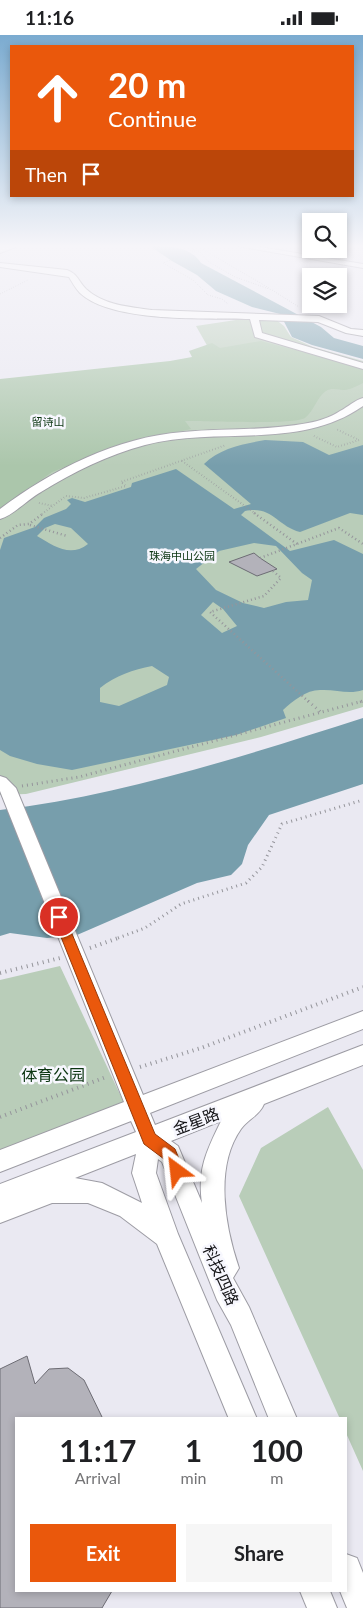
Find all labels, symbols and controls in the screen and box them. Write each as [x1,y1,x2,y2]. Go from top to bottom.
text: 11:16 [25,6,74,29]
text: 20 m [108,63,186,105]
icon: ahead [25,65,90,130]
text: Continue [108,105,197,132]
icon: arrive [77,160,105,188]
text: Then [25,163,67,186]
map controls [302,213,347,313]
button: search [302,213,347,258]
button: layers [302,268,347,313]
park label: 留诗山 [32,415,65,428]
park label: 珠海中山公园 [149,549,215,562]
pin [38,896,80,938]
icon: arrive [45,903,73,931]
park label: 体育公园 [21,1065,85,1084]
street label: 金星路 [170,1103,222,1138]
position arrow [150,1144,202,1196]
street label: 科技四路 [200,1242,243,1308]
text: 11:17 [59,1432,136,1468]
text: 1 [185,1432,202,1468]
text: 100 [251,1432,303,1468]
text: Arrival [75,1468,121,1487]
text: min [181,1468,207,1487]
text: m [270,1468,283,1487]
button: Exit [30,1524,176,1582]
button: Share [186,1524,332,1582]

